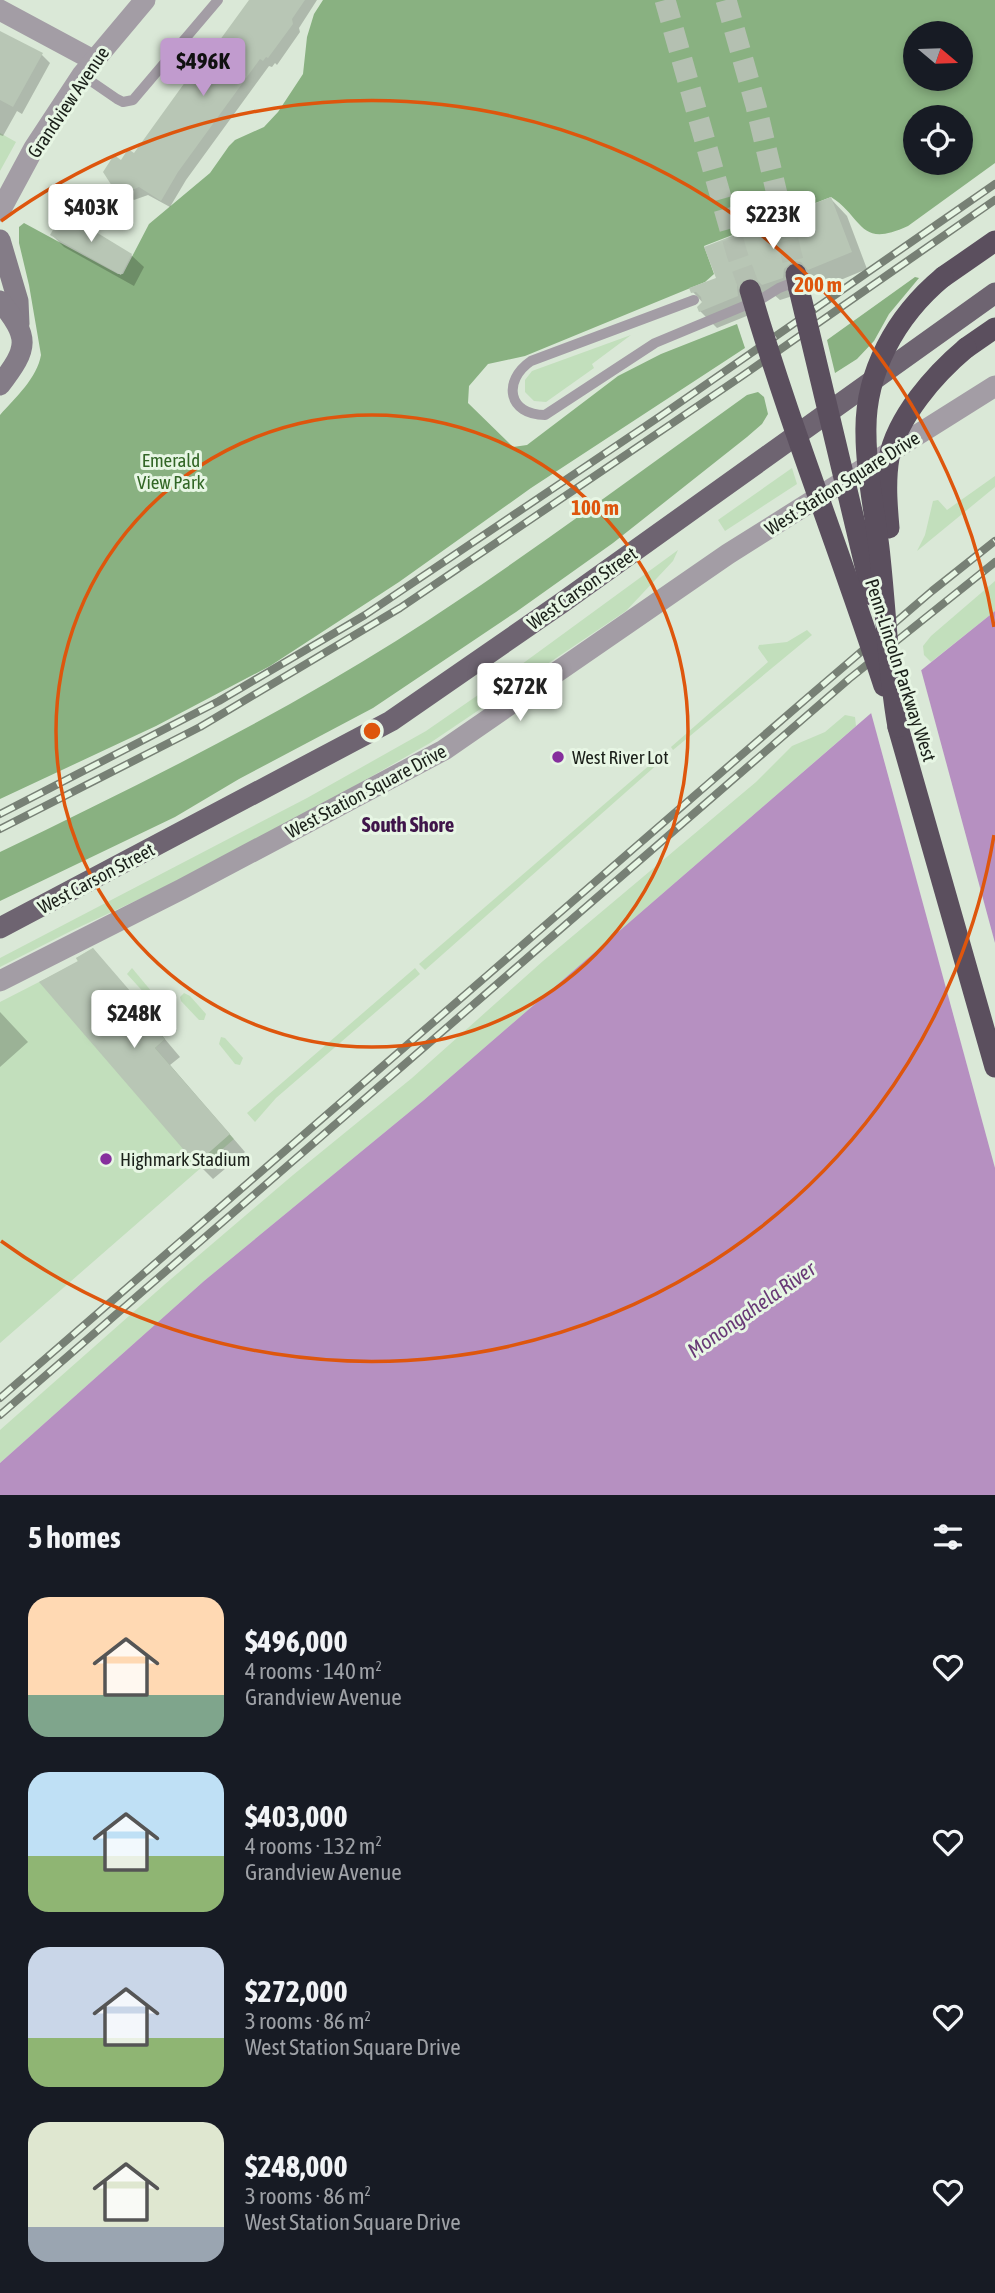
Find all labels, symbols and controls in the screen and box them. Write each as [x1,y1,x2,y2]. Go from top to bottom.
north arrow [903,21,973,91]
map controls [903,21,973,175]
pin: $496K [154,38,252,98]
street label: Grandview Avenue [23,42,113,162]
text: $496K [176,48,230,74]
button: locate [903,105,973,175]
pin: $403K [42,184,140,244]
pin: $223K [724,191,822,251]
text: $403K [64,194,118,220]
text: $223K [746,201,800,227]
text: 200 m [794,272,842,296]
street label: West Station Square Drive [761,426,923,540]
park label: Emerald View Park [137,449,206,493]
text: 100 m [571,495,619,519]
street label: West Carson Street [523,542,641,634]
street label: Penn-Lincoln Parkway West [861,576,941,764]
pin: $272K [471,664,569,723]
text: $272K [493,673,547,699]
centre of rings [360,719,384,743]
street label: West Station Square Drive [282,739,450,843]
place label: West River Lot [572,746,669,768]
marker: West River Lot [550,749,566,765]
district label: South Shore [362,812,454,836]
street label: West Carson Street [34,838,158,918]
pin: $248K [85,990,183,1050]
text: $248K [107,1000,161,1026]
place label: Highmark Stadium [120,1148,250,1170]
marker: Highmark Stadium [98,1151,114,1167]
water label: Monongahela River [682,1256,820,1362]
icon: filters [929,1518,967,1556]
text: 5 homes [28,1520,121,1554]
text: $496,000 [245,1624,348,1658]
icon: home [84,1625,168,1709]
icon: heart [929,1648,967,1686]
text: 4 rooms · 140 m² [245,1658,382,1684]
text: Grandview Avenue [245,1684,402,1710]
text: $403,000 [245,1799,348,1833]
icon: home [84,1800,168,1884]
icon: heart [929,1823,967,1861]
text: 4 rooms · 132 m² [245,1833,382,1859]
text: Grandview Avenue [245,1859,402,1885]
text: $272,000 [245,1974,348,2008]
icon: home [84,1975,168,2059]
icon: heart [929,1998,967,2036]
text: 3 rooms · 86 m² [245,2008,371,2034]
text: West Station Square Drive [245,2034,461,2060]
text: $248,000 [245,2149,348,2183]
icon: home [84,2150,168,2234]
icon: heart [929,2173,967,2211]
text: 3 rooms · 86 m² [245,2183,371,2209]
text: West Station Square Drive [245,2209,461,2235]

